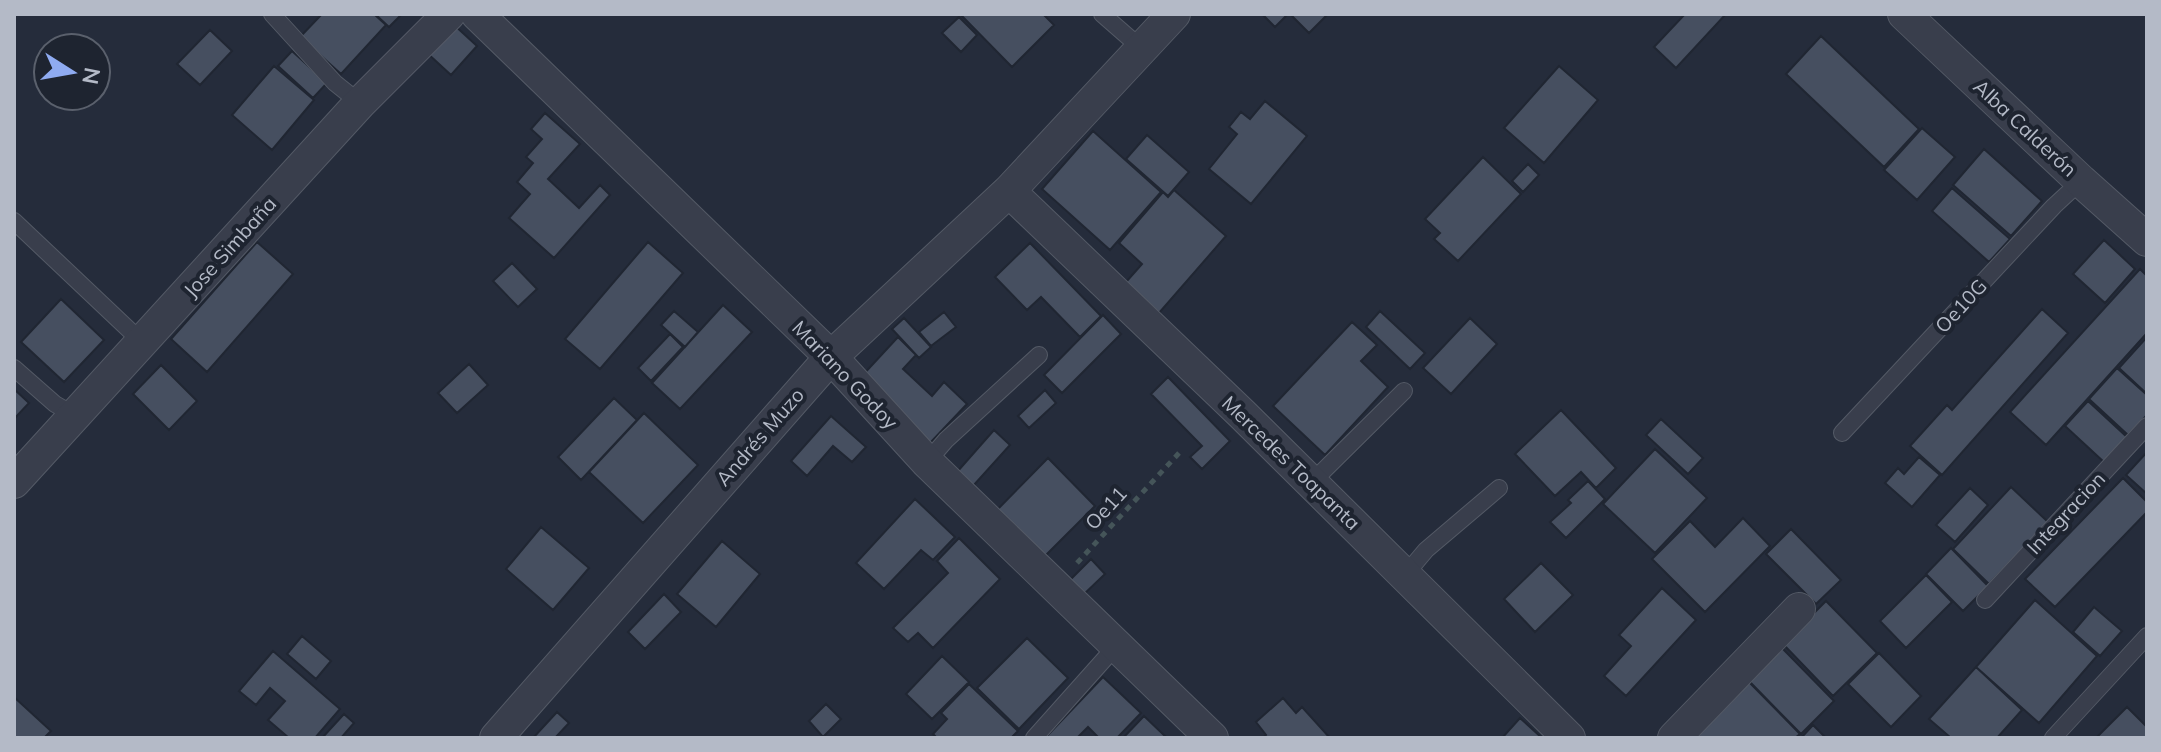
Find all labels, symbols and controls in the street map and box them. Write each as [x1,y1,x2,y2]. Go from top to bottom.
north arrow [32,32,112,112]
text: N [76,65,107,87]
street label: Alba Calderón [1969,73,2082,182]
street label: Jose Simbaña [178,191,281,302]
street label: Oe10G [1929,273,1992,338]
street label: Mariano Godoy [787,315,904,434]
street label: Andrés Muzo [710,382,809,491]
street label: Mercedes Toapanta [1217,390,1366,535]
street label: Integracion [2021,466,2110,559]
street label: Oe11 [1079,481,1132,535]

